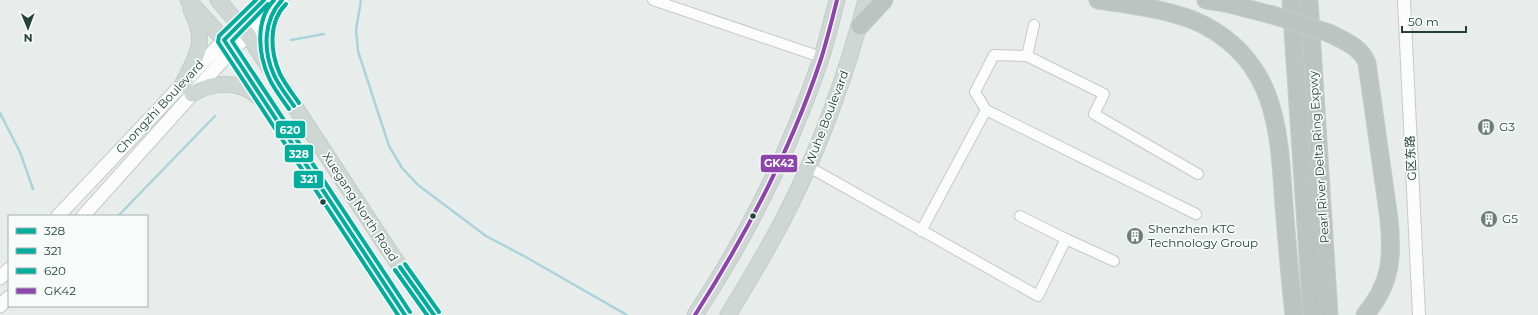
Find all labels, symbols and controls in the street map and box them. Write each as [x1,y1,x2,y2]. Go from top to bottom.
north arrow [8,8,48,48]
scale bar [1402,8,1466,34]
text: 50 m [1408,14,1439,29]
text: N [24,31,33,45]
street label: Chongzhi Boulevard [112,57,207,156]
street label: Wuhe Boulevard [801,68,852,168]
street label: Pearl River Delta Ring Expwy [1305,70,1332,244]
building icon: G3 [1476,117,1496,137]
place label: G3 [1499,119,1515,134]
line badge: 620 [275,120,306,139]
text: 620 [280,123,301,137]
street label: G区东路 [1402,135,1419,181]
line badge: 328 [284,144,314,163]
text: 328 [288,147,309,161]
street label: Xuegang North Road [319,149,401,264]
line badge: GK42 [760,154,798,173]
text: GK42 [764,156,795,170]
line badge: 321 [293,170,324,189]
text: 321 [299,172,318,186]
unlabelled marker [318,197,328,207]
building icon: G5 [1479,209,1499,229]
unlabelled marker [748,211,758,221]
place label: G5 [1502,211,1518,226]
legend [8,215,148,307]
place label: Shenzhen KTC Technology Group [1148,221,1258,250]
text: 328 [44,223,66,238]
building icon: Shenzhen KTC Technology Group [1125,226,1145,246]
text: 321 [44,243,62,258]
text: 620 [44,263,66,278]
text: GK42 [44,283,76,298]

